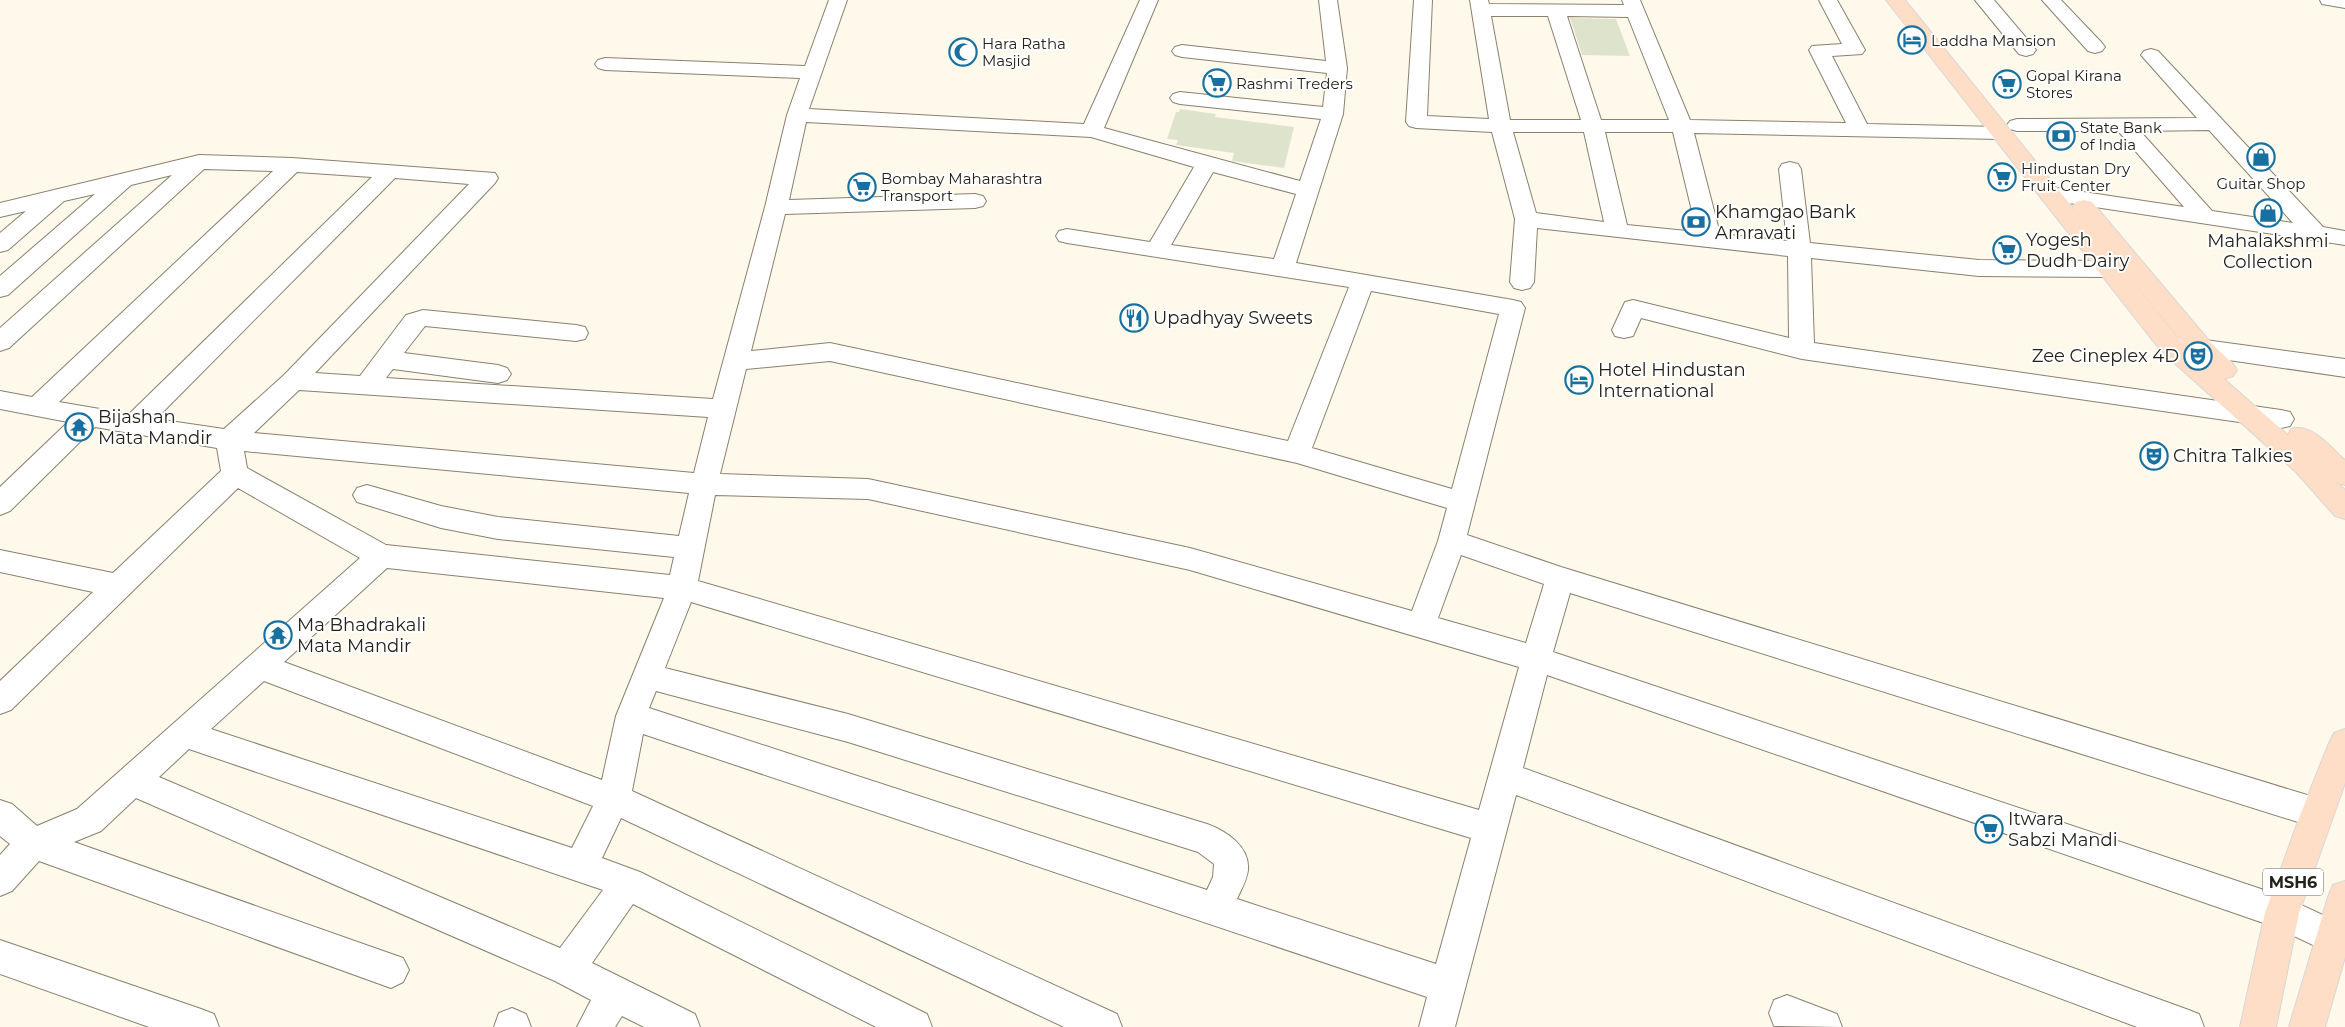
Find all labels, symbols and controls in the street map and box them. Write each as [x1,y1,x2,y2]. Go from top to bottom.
hotel icon: Laddha Mansion [1897,25,1927,55]
place label: Laddha Mansion [1931,31,2056,50]
place label: Hara Ratha Masjid [982,34,1066,70]
mosque icon: Hara Ratha Masjid [948,37,978,67]
place label: Gopal Kirana Stores [2026,66,2122,102]
supermarket icon: Rashmi Treders [1202,68,1232,98]
supermarket icon: Gopal Kirana Stores [1992,69,2022,99]
place label: Rashmi Treders [1236,74,1353,93]
place label: State Bank of India [2080,118,2162,154]
bank icon: State Bank of India [2046,121,2076,151]
shop icon: Guitar Shop [2246,142,2276,172]
place label: Hindustan Dry Fruit Center [2021,159,2131,195]
supermarket icon: Hindustan Dry Fruit Center [1987,162,2017,192]
place label: Bombay Maharashtra Transport [881,169,1043,205]
supermarket icon: Bombay Maharashtra Transport [847,172,877,202]
place label: Guitar Shop [2216,174,2306,193]
shop icon: Mahalakshmi Collection [2253,198,2283,228]
place label: Khamgao Bank Amravati [1715,201,1856,244]
bank icon: Khamgao Bank Amravati [1681,207,1711,237]
place label: Yogesh Dudh Dairy [2026,229,2129,272]
place label: Mahalakshmi Collection [2207,230,2329,273]
supermarket icon: Yogesh Dudh Dairy [1992,235,2022,265]
restaurant icon: Upadhyay Sweets [1119,303,1149,333]
place label: Upadhyay Sweets [1153,307,1313,329]
theatre icon: Zee Cineplex 4D [2183,341,2213,371]
place label: Zee Cineplex 4D [2032,345,2179,367]
place label: Hotel Hindustan International [1598,359,1746,402]
hotel icon: Hotel Hindustan International [1564,365,1594,395]
place label: Bijashan Mata Mandir [98,406,212,449]
temple icon: Bijashan Mata Mandir [64,412,94,442]
theatre icon: Chitra Talkies [2139,441,2169,471]
place label: Chitra Talkies [2173,445,2292,467]
place label: Ma Bhadrakali Mata Mandir [297,614,426,657]
temple icon: Ma Bhadrakali Mata Mandir [263,620,293,650]
place label: Itwara Sabzi Mandi [2008,808,2118,851]
supermarket icon: Itwara Sabzi Mandi [1974,814,2004,844]
road number: MSH6 [2263,869,2323,896]

